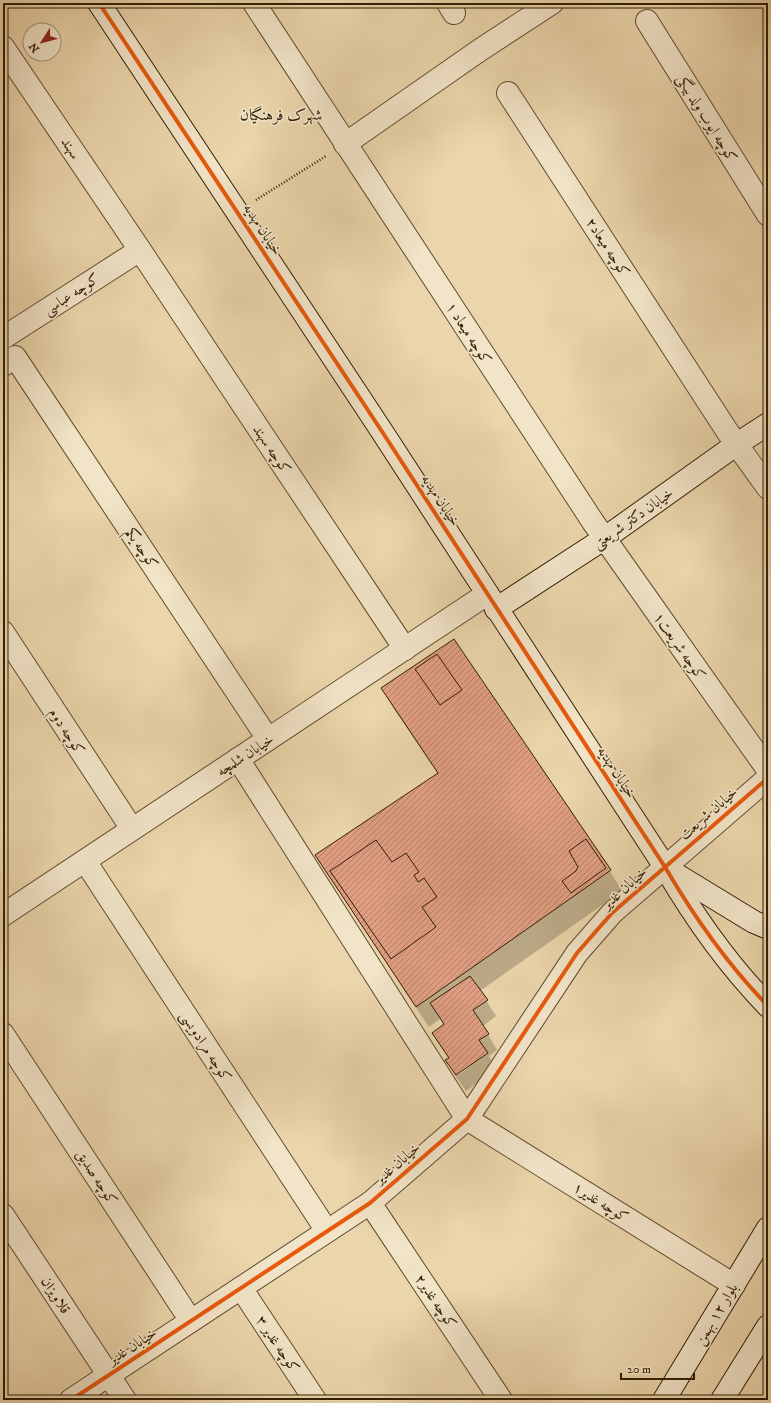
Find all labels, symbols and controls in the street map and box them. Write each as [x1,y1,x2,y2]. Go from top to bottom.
north arrow [22,22,62,62]
text: N [26,40,43,55]
street label: کوچه ایوب ولد بیگی [671,71,741,167]
district label: شهرک فرهنگیان [240,105,322,125]
street label: سهند [56,134,85,163]
street label: خیابان مهدیه [239,200,286,259]
street label: کوچه میعاد۲ [581,214,634,281]
street label: کوچه عباسی [40,269,104,320]
street label: کوچه میعاد ۱ [441,299,496,368]
street label: کوچه سهند [247,421,295,478]
street label: خیابان مهدیه [417,471,464,530]
street label: خیابان دکتر شریعتی [589,483,678,554]
street label: کوچه یکم [117,524,162,575]
street label: کوچه شریعت۱ [648,609,710,685]
street label: کوچه دوم [42,704,89,760]
street label: خیابان شلمچه [213,730,277,781]
street label: خیابان مهدیه [593,743,640,802]
street label: خیابان شریعت [675,783,742,844]
street label: خیابان غدیر [596,863,651,915]
street label: کوچه مرادویسی [175,1007,236,1086]
street label: خیابان غدیر [369,1138,424,1190]
street label: کوچه صدیق [71,1146,122,1209]
street label: کوچه غدیر۱ [569,1178,632,1228]
street label: کوچه غدیر۲ [410,1270,461,1333]
street label: قلاویزان [36,1273,75,1318]
street label: بلوار ۱۲ بهمن [691,1280,742,1349]
street label: کوچه غدیر ۳ [251,1312,304,1377]
street label: خیابان غدیر [102,1323,161,1370]
scale bar [621,1355,694,1381]
text: 20 m [627,1362,651,1377]

